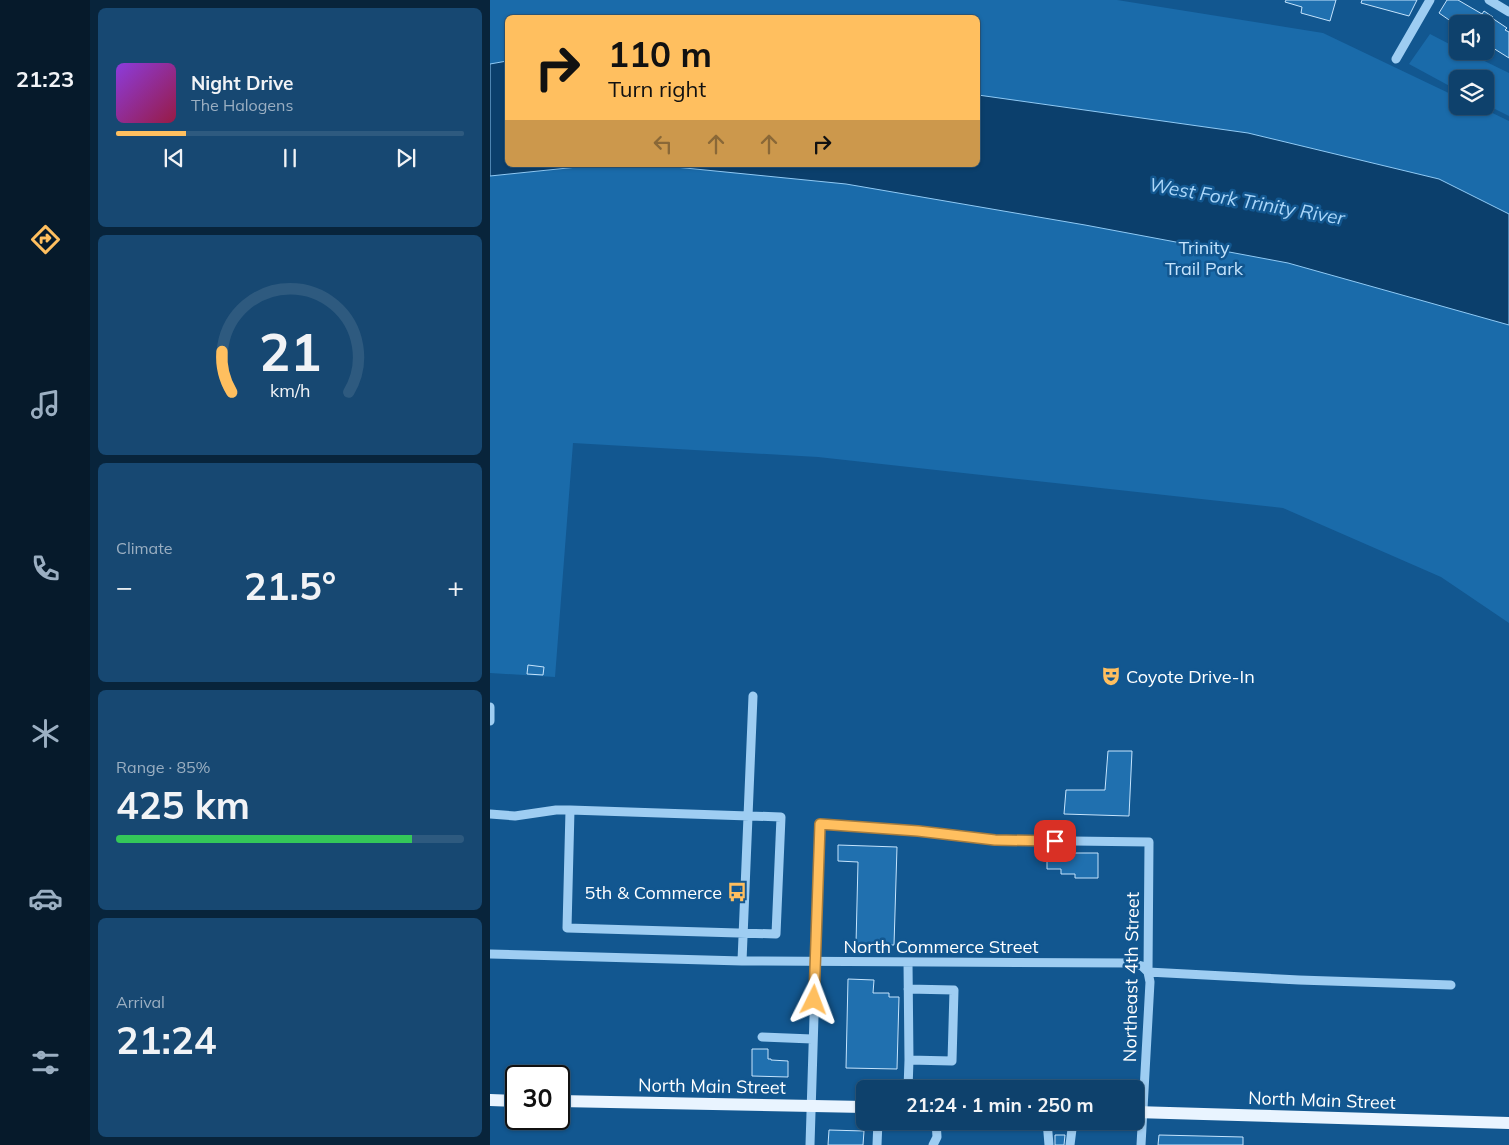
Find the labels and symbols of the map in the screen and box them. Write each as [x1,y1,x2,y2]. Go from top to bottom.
water label: West Fork Trinity River [1147,172,1348,230]
park label: Trinity Trail Park [1165,236,1244,280]
theatre icon: Coyote Drive-In [1100,665,1122,687]
place label: Coyote Drive-In [1126,665,1255,688]
pin [1034,820,1076,862]
place label: 5th & Commerce [585,881,722,904]
bus stop icon: 5th & Commerce [726,881,748,903]
street label: Northeast 4th Street [1118,892,1144,1062]
street label: North Commerce Street [843,935,1039,958]
position arrow [787,973,839,1025]
speed limit sign: 30 [505,1065,570,1130]
street label: North Main Street [638,1073,786,1099]
street label: North Main Street [1248,1086,1396,1114]

